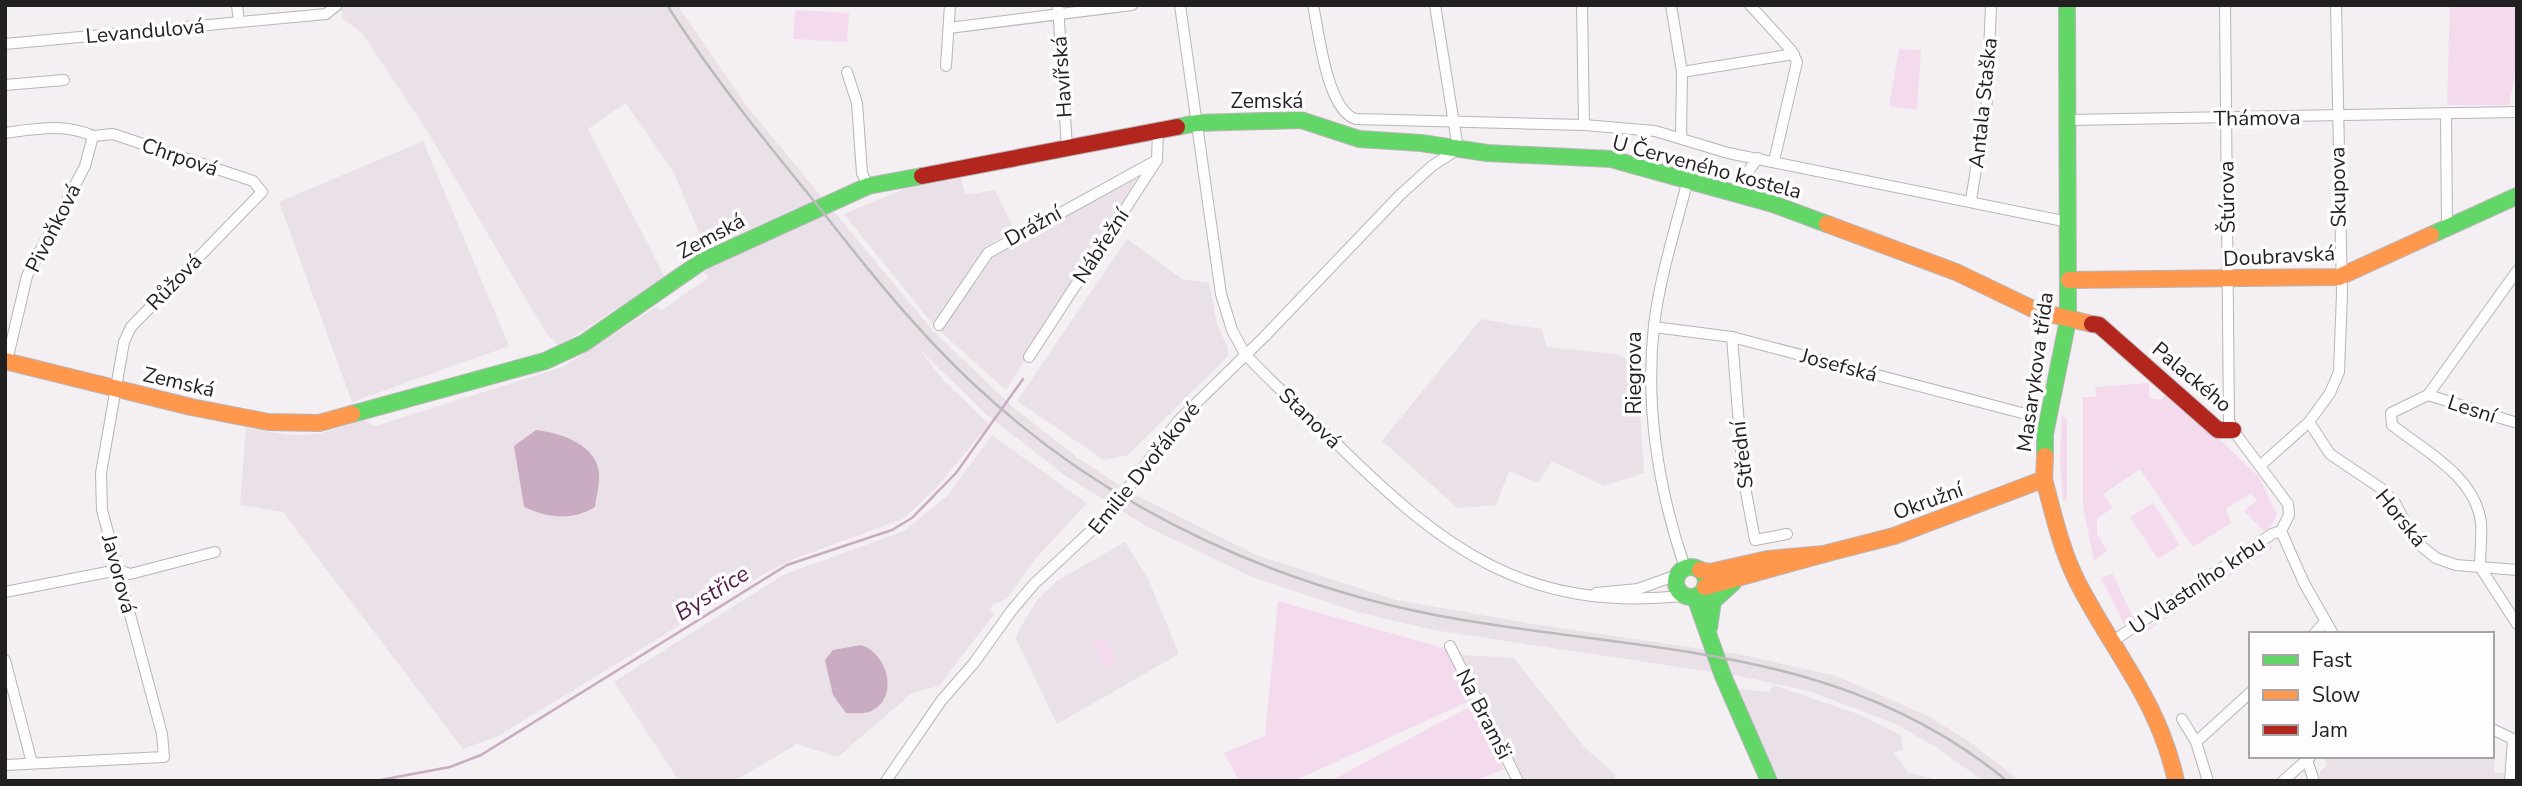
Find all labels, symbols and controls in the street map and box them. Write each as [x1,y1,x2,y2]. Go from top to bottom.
street label: Levandulová [84,12,206,50]
street label: Havířská [1045,35,1079,119]
street label: Antala Staška [1962,36,2004,170]
street label: Zemská [1231,87,1303,115]
street label: Thámova [2213,103,2301,133]
street label: U Červeného kostela [1609,128,1805,206]
street label: Chrpová [138,131,222,183]
street label: Skupova [2323,146,2353,228]
street label: Štúrova [2212,160,2242,234]
street label: Pivoňková [19,179,87,277]
street label: Drážní [1000,199,1067,253]
street label: Nábřežní [1066,202,1136,289]
street label: Zemská [672,207,750,265]
street label: Doubravská [2222,239,2336,273]
street label: Růžová [140,248,208,316]
street label: Masarykova třída [2010,290,2060,454]
street label: Riegrova [1620,331,1648,415]
street label: Palackého [2146,335,2238,419]
street label: Josefská [1797,341,1880,389]
street label: Zemská [140,360,218,404]
street label: Stanová [1273,381,1347,455]
street label: Lesní [2444,388,2501,430]
street label: Emilie Dvořákové [1082,396,1206,540]
street label: Střední [1724,419,1760,490]
street label: Okružní [1889,475,1968,527]
street label: Horská [2369,483,2433,553]
street label: U Vlastního krbu [2124,529,2270,641]
street label: Javorová [95,530,143,617]
water label: Bystřice [669,558,755,628]
legend [2249,632,2494,758]
text: Fast [2312,646,2352,674]
street label: Na Bramši [1449,664,1519,764]
text: Slow [2312,681,2361,709]
text: Jam [2311,716,2348,744]

